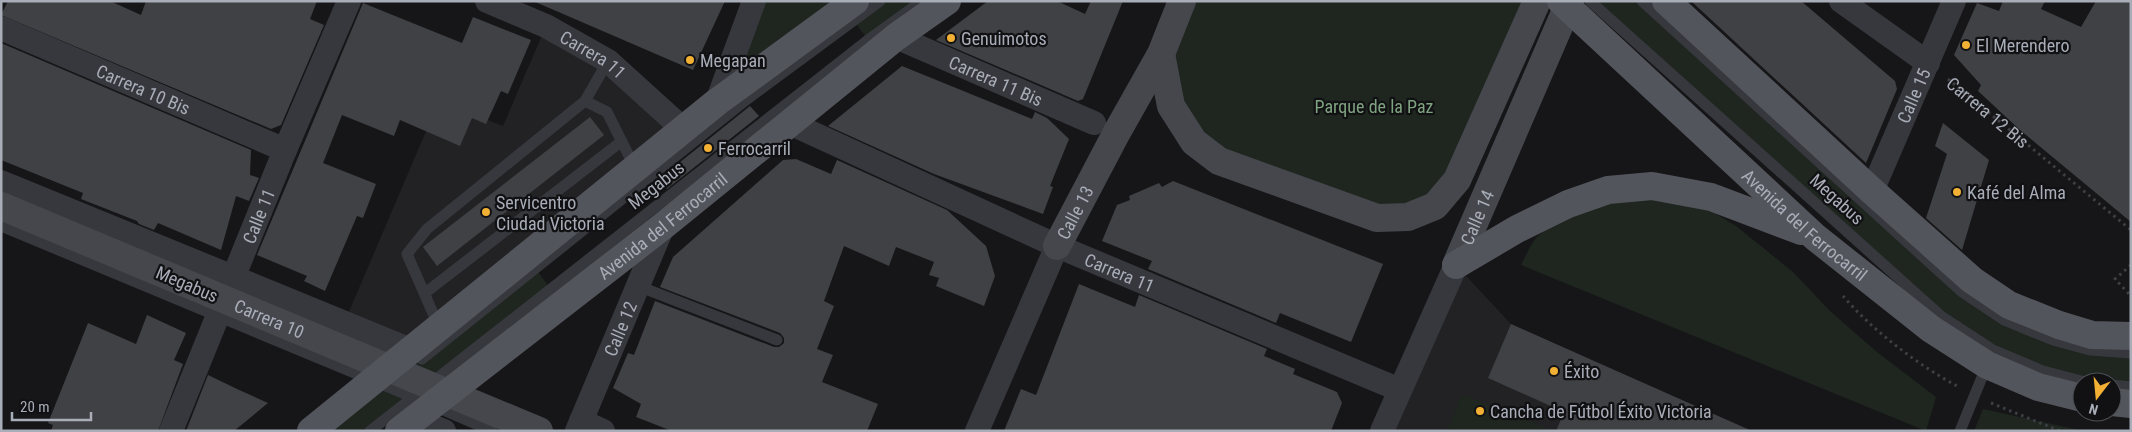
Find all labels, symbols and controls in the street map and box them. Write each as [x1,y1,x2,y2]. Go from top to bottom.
street label: Carrera 11 [557,26,630,83]
place label: Genuimotos [961,28,1047,49]
marker: Genuimotos [945,32,957,44]
place label: El Merendero [1976,35,2069,56]
marker: El Merendero [1960,39,1972,51]
place label: Megapan [700,50,766,71]
street label: Carrera 11 Bis [946,51,1046,110]
marker: Megapan [684,54,696,66]
street label: Carrera 10 Bis [93,60,194,119]
street label: Calle 15 [1892,65,1934,126]
street label: Carrera 12 Bis [1943,72,2033,152]
park label: Parque de la Paz [1315,96,1434,117]
place label: Ferrocarril [718,138,791,159]
marker: Ferrocarril [702,142,714,154]
street label: Megabus [624,157,688,213]
street label: Avenida del Ferrocarril [1738,164,1872,285]
street label: Avenida del Ferrocarril [594,168,731,283]
street label: Megabus [1806,169,1868,229]
street label: Calle 13 [1052,182,1097,243]
place label: Kafé del Alma [1967,182,2066,203]
street label: Calle 11 [238,185,279,247]
marker: Kafé del Alma [1951,186,1963,198]
street label: Calle 14 [1456,187,1498,248]
place label: Servicentro Ciudad Victoria [496,192,605,234]
marker: Servicentro Ciudad Victoria [480,206,492,218]
street label: Carrera 11 [1082,248,1158,296]
street label: Megabus [153,262,221,306]
street label: Carrera 10 [231,294,308,342]
street label: Calle 12 [599,298,641,359]
place label: Éxito [1564,361,1599,382]
marker: Éxito [1548,365,1560,377]
north arrow [2072,372,2122,422]
scale bar [12,390,91,422]
text: 20 m [20,398,50,416]
place label: Cancha de Fútbol Éxito Victoria [1490,401,1712,422]
text: N [2087,401,2100,418]
marker: Cancha de Fútbol Éxito Victoria [1474,405,1486,417]

